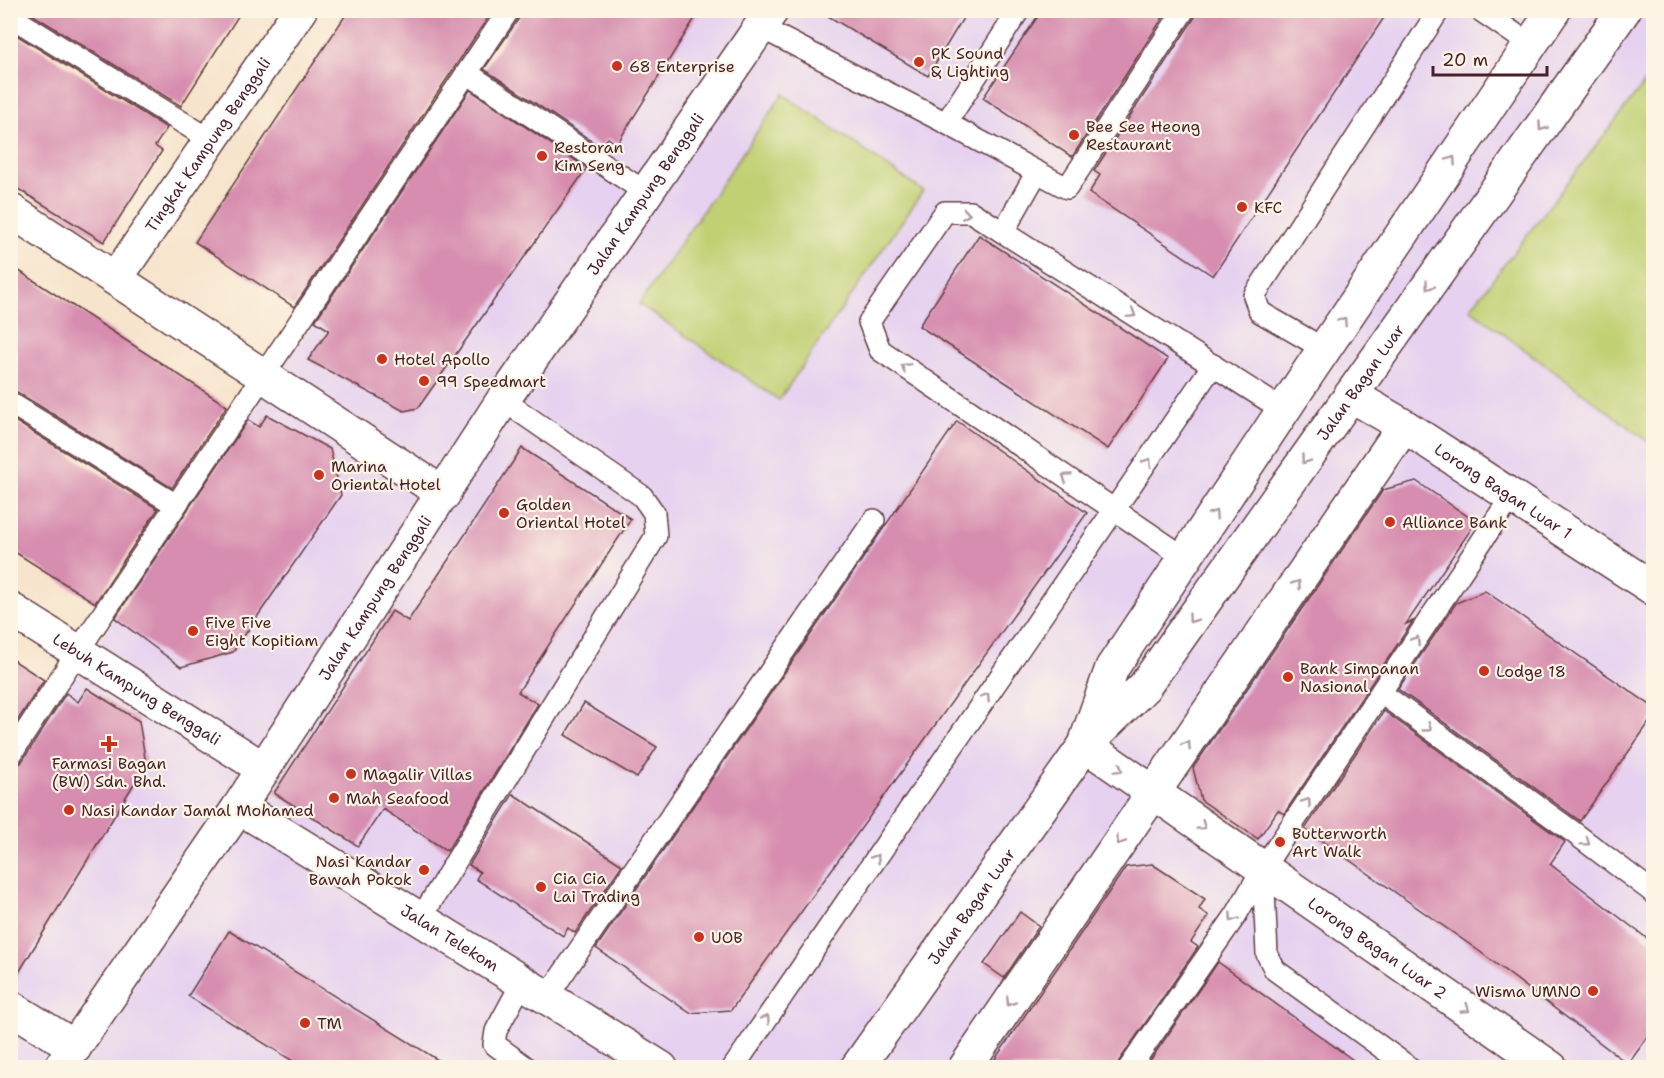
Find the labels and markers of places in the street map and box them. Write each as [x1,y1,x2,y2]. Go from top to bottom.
place label: PK Sound & Lighting [931,43,1009,82]
marker: PK Sound & Lighting [912,55,926,69]
place label: 68 Enterprise [629,56,735,77]
marker: 68 Enterprise [610,59,624,73]
place label: Bee See Heong Restaurant [1086,116,1201,155]
marker: Bee See Heong Restaurant [1067,128,1081,142]
place label: Restoran Kim Seng [554,137,625,176]
marker: Restoran Kim Seng [535,149,549,163]
place label: KFC [1254,197,1283,218]
marker: KFC [1235,200,1249,214]
place label: Hotel Apollo [394,349,490,370]
marker: Hotel Apollo [375,352,389,366]
place label: 99 Speedmart [436,371,546,392]
marker: 99 Speedmart [417,374,431,388]
place label: Marina Oriental Hotel [331,456,441,495]
marker: Marina Oriental Hotel [312,468,326,482]
place label: Golden Oriental Hotel [516,494,626,533]
marker: Golden Oriental Hotel [497,506,511,520]
place label: Alliance Bank [1402,512,1508,533]
marker: Alliance Bank [1383,515,1397,529]
place label: Five Five Eight Kopitiam [205,612,319,651]
marker: Five Five Eight Kopitiam [186,624,200,638]
place label: Bank Simpanan Nasional [1300,658,1419,697]
place label: Lodge 18 [1496,661,1566,682]
marker: Lodge 18 [1477,664,1491,678]
marker: Bank Simpanan Nasional [1281,670,1295,684]
marker: Farmasi Bagan (BW) Sdn. Bhd. [102,737,116,751]
place label: Farmasi Bagan (BW) Sdn. Bhd. [52,753,167,792]
place label: Magalir Villas [363,764,472,785]
marker: Magalir Villas [344,767,358,781]
place label: Mah Seafood [346,788,449,809]
marker: Mah Seafood [327,791,341,805]
place label: Nasi Kandar Jamal Mohamed [81,800,314,821]
marker: Nasi Kandar Jamal Mohamed [62,803,76,817]
place label: Butterworth Art Walk [1292,823,1387,862]
marker: Butterworth Art Walk [1273,835,1287,849]
place label: Nasi Kandar Bawah Pokok [309,851,412,890]
marker: Nasi Kandar Bawah Pokok [417,863,431,877]
place label: Cia Cia Lai Trading [553,868,640,907]
marker: Cia Cia Lai Trading [534,880,548,894]
place label: UOB [711,927,743,948]
marker: UOB [692,930,706,944]
place label: Wisma UMNO [1475,981,1581,1002]
marker: Wisma UMNO [1586,984,1600,998]
place label: TM [317,1013,342,1034]
marker: TM [298,1016,312,1030]

